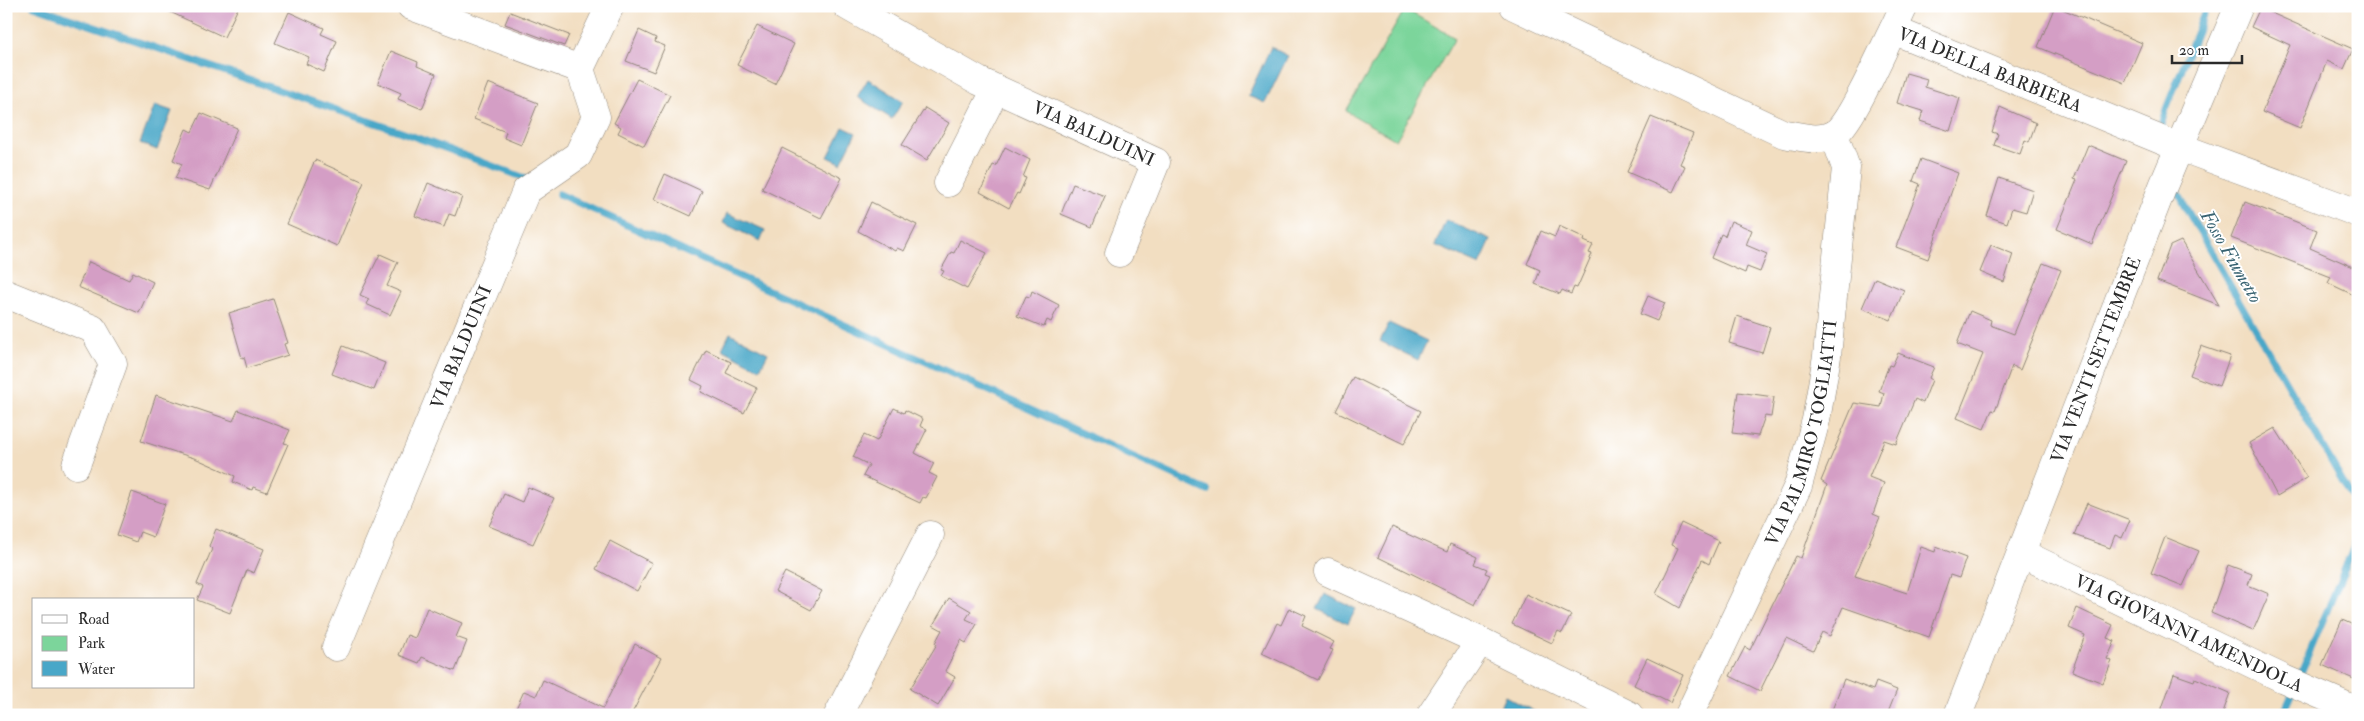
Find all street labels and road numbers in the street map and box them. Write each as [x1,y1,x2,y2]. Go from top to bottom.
street label: VIA DELLA BARBIERA [1894,22,2086,118]
street label: VIA BALDUINI [1029,96,1158,172]
street label: VIA VENTI SETTEMBRE [2046,253,2147,466]
street label: VIA BALDUINI [426,282,497,412]
street label: VIA PALMIRO TOGLIATTI [1760,319,1843,550]
street label: VIA GIOVANNI AMENDOLA [2071,569,2307,698]

